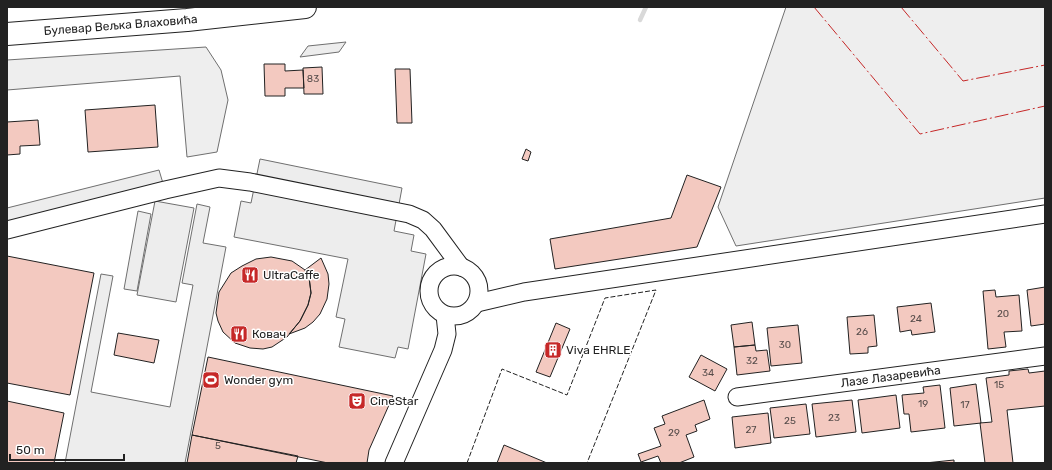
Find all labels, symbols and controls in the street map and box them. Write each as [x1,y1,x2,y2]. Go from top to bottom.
street label: Булевар Вељка Влаховића [43,12,198,38]
house number: 83 [307,73,319,85]
restaurant icon: UltraCaffe [240,265,260,285]
place label: UltraCaffe [263,268,320,282]
house number: 20 [997,308,1009,320]
house number: 24 [910,313,922,325]
restaurant icon: Ковач [229,324,249,344]
house number: 26 [856,326,868,338]
place label: Ковач [252,327,286,341]
house number: 30 [779,339,791,351]
building icon: Viva EHRLE [543,340,563,360]
place label: Viva EHRLE [566,343,630,357]
house number: 32 [746,355,758,367]
street label: Лазе Лазаревића [840,363,942,390]
house number: 34 [702,367,714,379]
sports icon: Wonder gym [201,370,221,390]
place label: Wonder gym [224,373,293,387]
house number: 15 [994,379,1004,391]
theatre icon: CineStar [347,391,367,411]
place label: CineStar [370,394,419,408]
house number: 19 [918,398,928,410]
house number: 17 [960,399,970,411]
house number: 23 [828,412,840,424]
house number: 25 [784,415,796,427]
house number: 27 [746,424,757,436]
house number: 29 [668,427,680,439]
scale bar [10,436,124,462]
house number: 5 [215,440,221,452]
text: 50 m [16,443,44,457]

